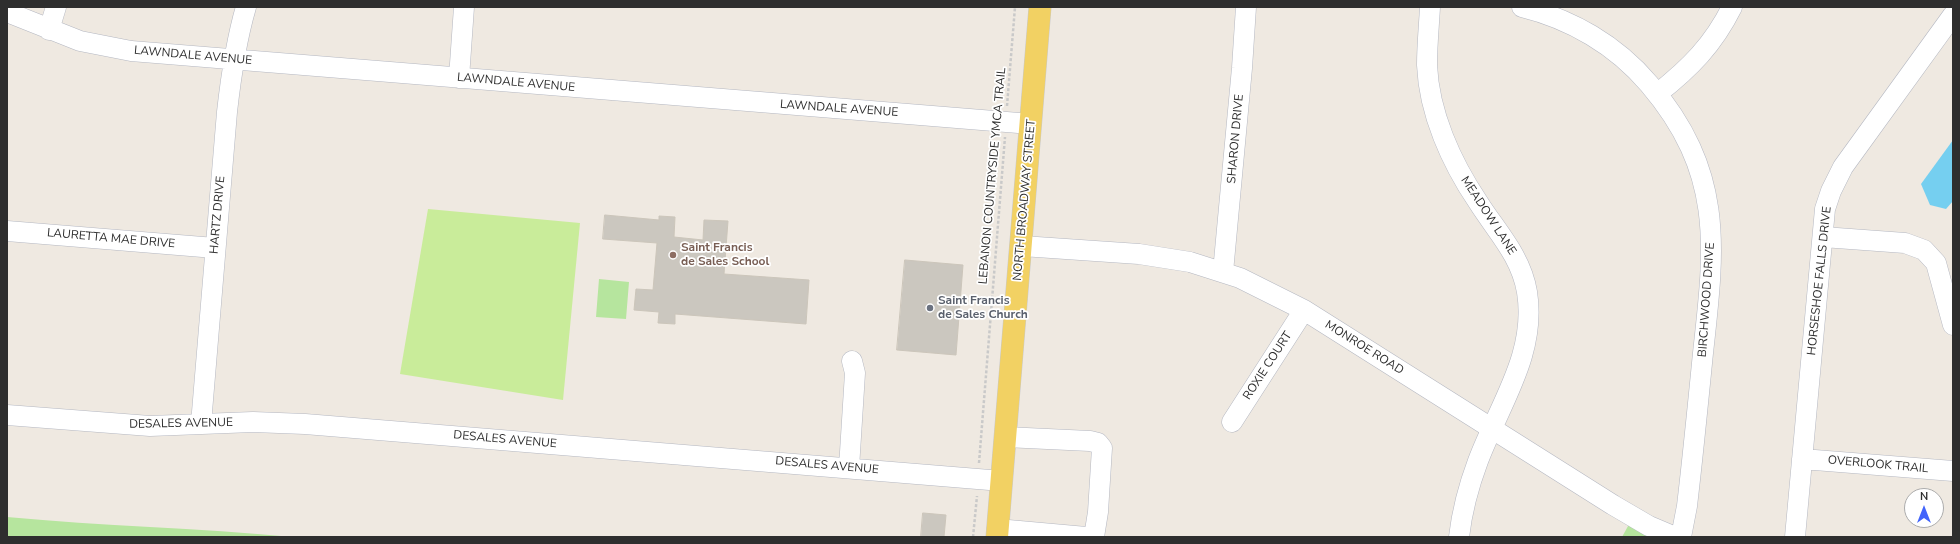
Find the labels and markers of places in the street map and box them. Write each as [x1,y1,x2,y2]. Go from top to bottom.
place label: Saint Francis de Sales School [681,241,769,269]
marker: Saint Francis de Sales School [668,250,678,260]
place label: Saint Francis de Sales Church [938,294,1028,322]
marker: Saint Francis de Sales Church [925,303,935,313]

